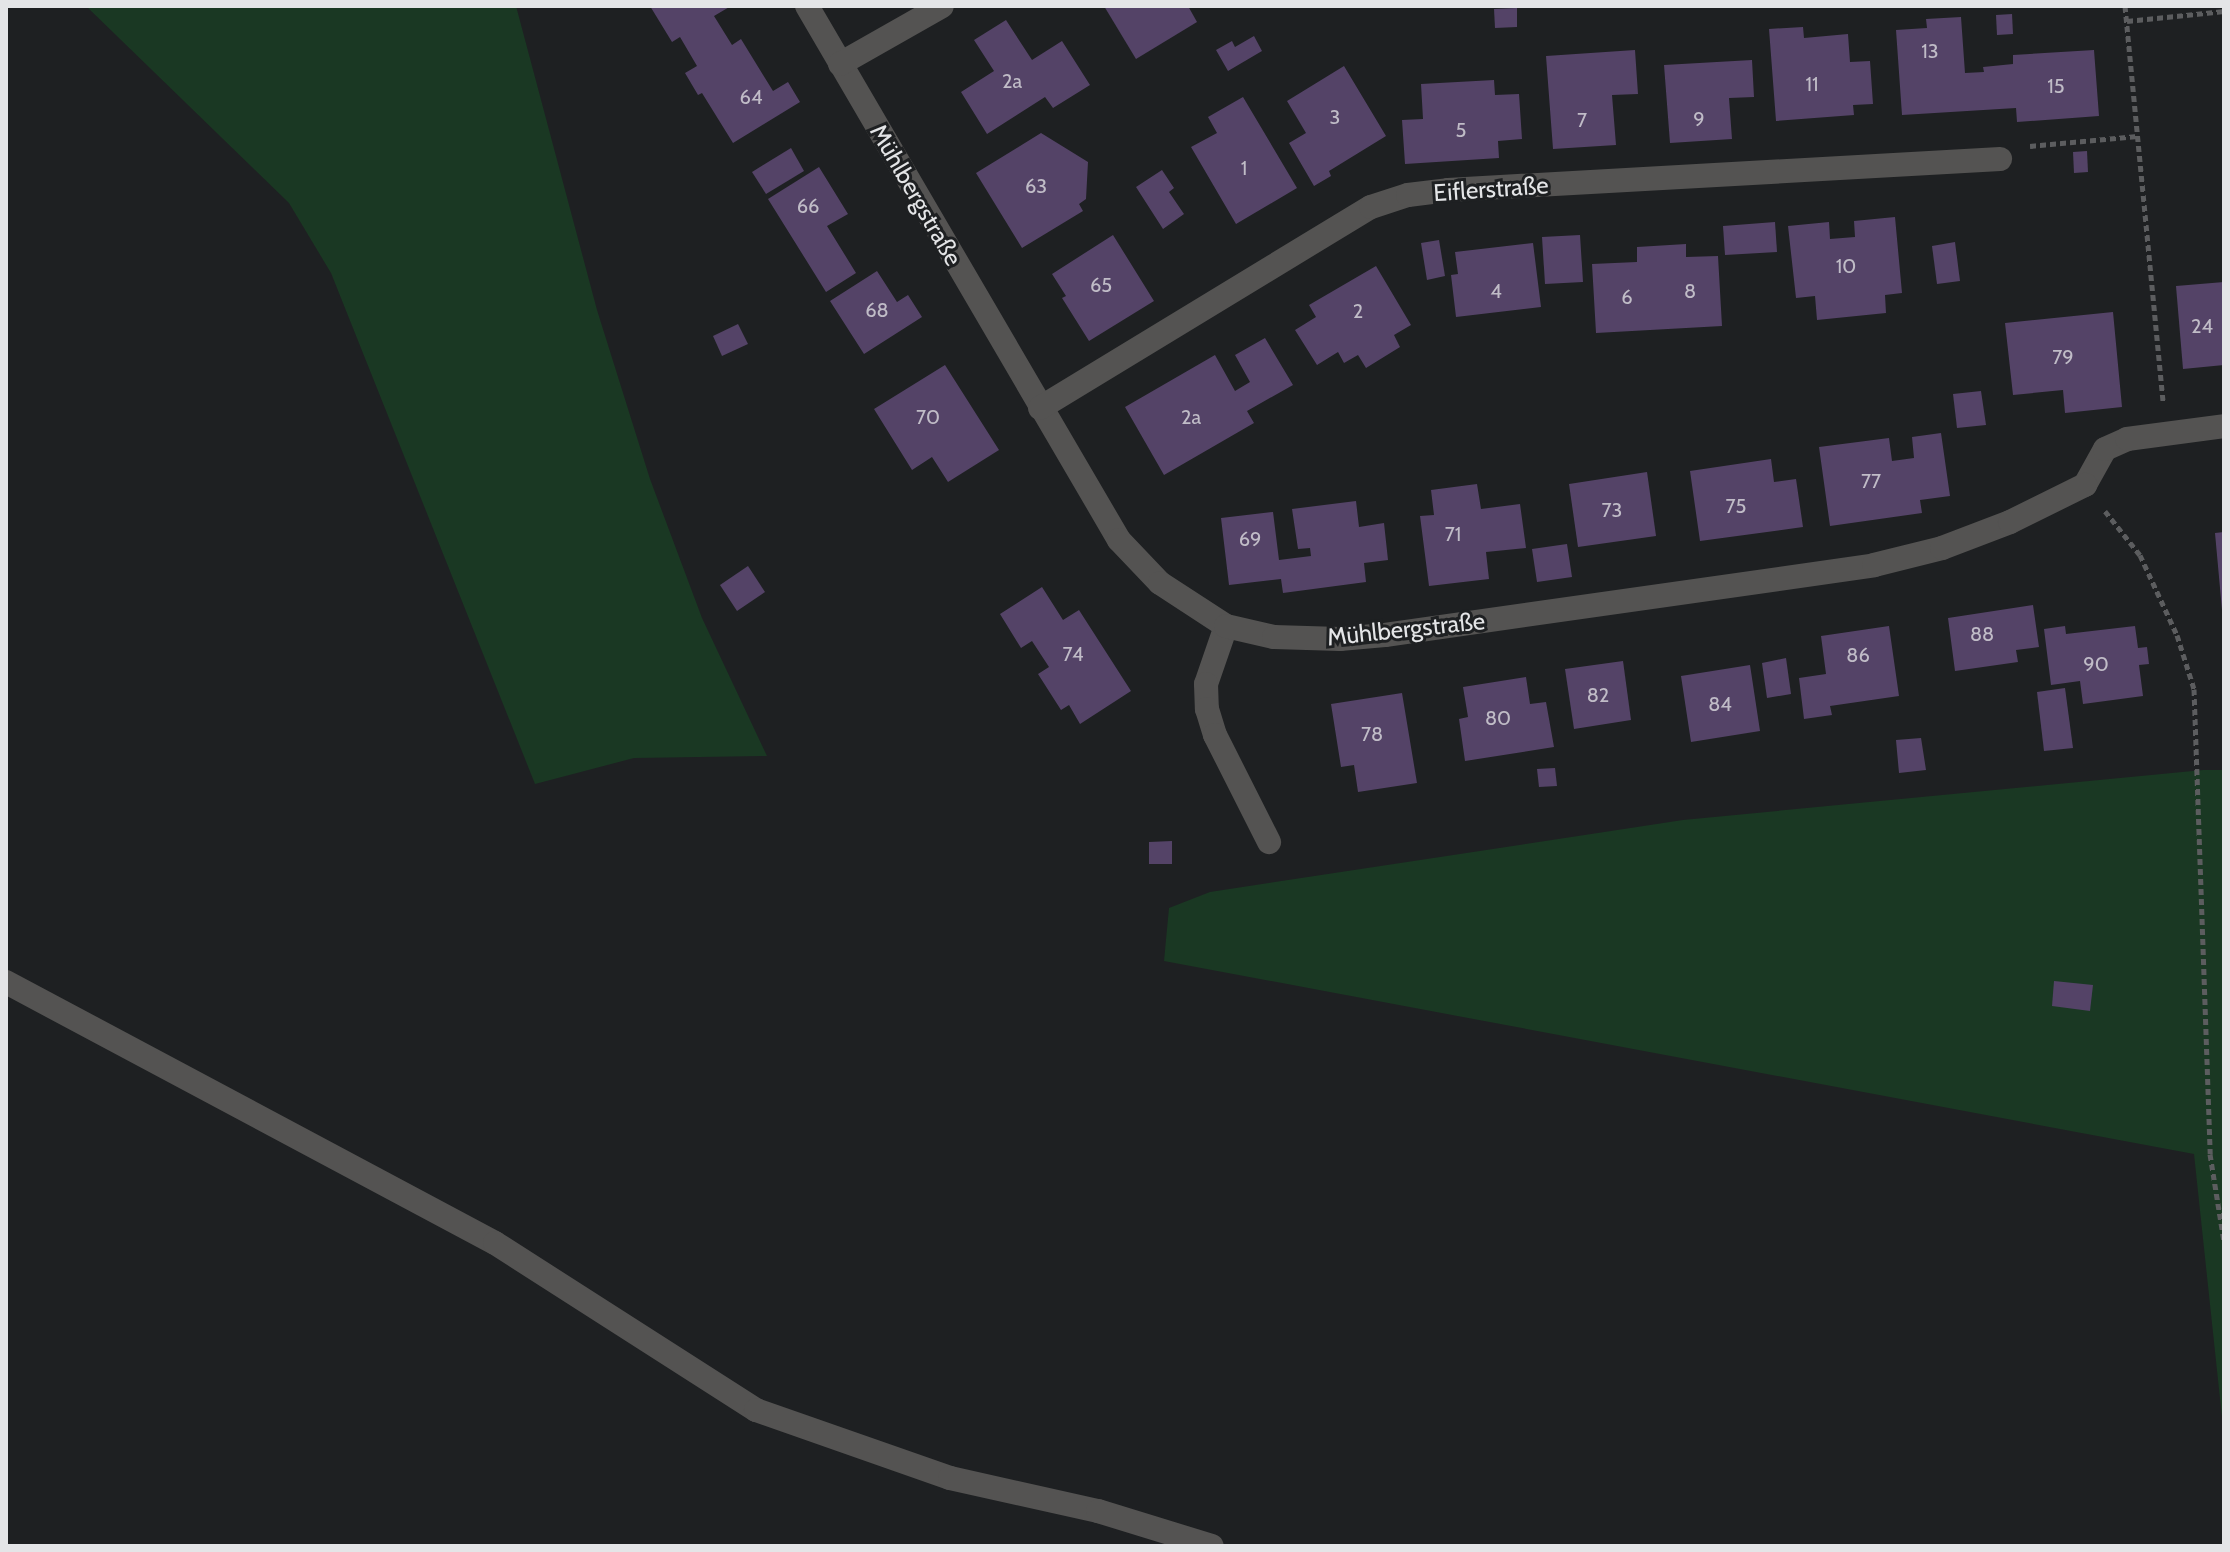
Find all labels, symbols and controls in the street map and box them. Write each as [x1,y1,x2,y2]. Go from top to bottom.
house number: 13 [1921,39,1939,63]
house number: 2a [1002,69,1022,93]
house number: 11 [1805,72,1819,96]
house number: 15 [2047,74,2065,98]
house number: 64 [740,85,762,109]
house number: 3 [1330,105,1340,129]
house number: 9 [1693,107,1705,131]
house number: 7 [1577,108,1587,132]
house number: 5 [1456,118,1466,142]
street label: Mühlbergstraße [864,119,968,271]
house number: 1 [1241,156,1247,180]
street label: Eiflerstraße [1433,171,1549,207]
house number: 63 [1025,174,1047,198]
house number: 66 [797,194,819,218]
house number: 10 [1836,254,1856,278]
house number: 65 [1090,273,1112,297]
house number: 4 [1490,279,1502,303]
house number: 8 [1684,279,1696,303]
house number: 6 [1621,285,1633,309]
house number: 68 [865,298,889,322]
house number: 2 [1353,299,1363,323]
house number: 24 [2191,314,2213,338]
house number: 79 [2052,345,2074,369]
house number: 70 [916,405,940,429]
house number: 2a [1181,405,1201,429]
house number: 77 [1861,469,1881,493]
house number: 75 [1726,494,1746,518]
house number: 73 [1602,498,1622,522]
house number: 71 [1445,522,1461,546]
house number: 69 [1239,527,1261,551]
street label: Mühlbergstraße [1326,606,1486,652]
house number: 88 [1970,622,1994,646]
house number: 74 [1063,642,1083,666]
house number: 86 [1846,643,1870,667]
house number: 90 [2083,652,2109,676]
house number: 82 [1587,683,1609,707]
house number: 84 [1708,692,1732,716]
house number: 80 [1485,706,1511,730]
house number: 78 [1361,722,1383,746]

